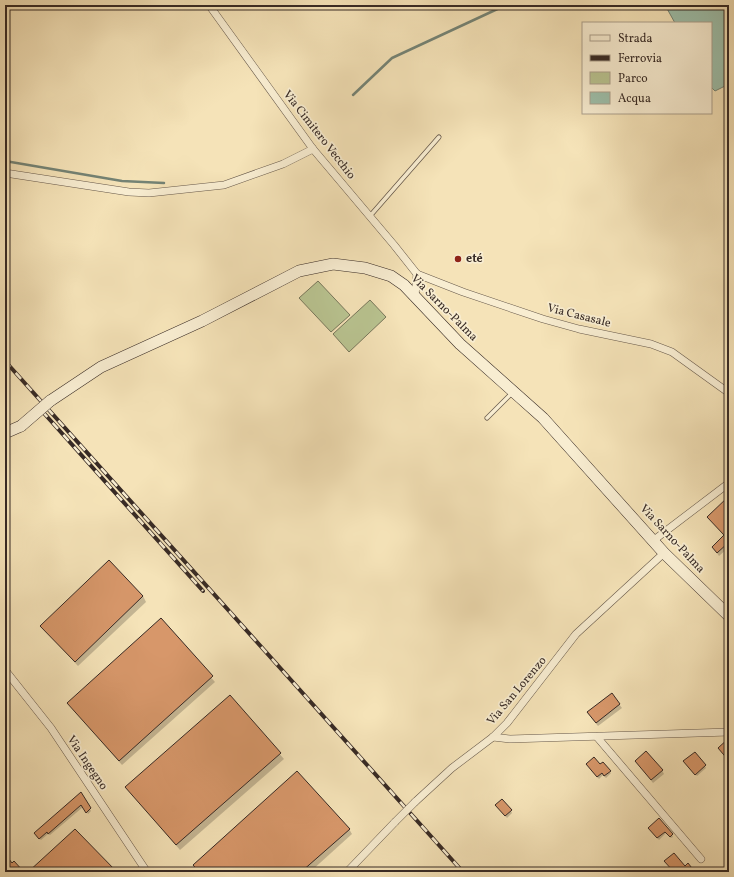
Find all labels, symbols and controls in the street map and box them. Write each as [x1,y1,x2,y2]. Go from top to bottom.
legend [582,22,712,114]
text: Strada [618,31,653,47]
text: Ferrovia [618,51,662,67]
text: Parco [618,71,648,87]
street label: Via Cimitero Vecchio [279,87,359,183]
text: Acqua [618,91,651,107]
place label: eté [466,251,483,267]
marker: eté [453,254,463,264]
street label: Via Sarno-Palma [407,271,481,345]
street label: Via Casasale [546,300,613,332]
street label: Via Sarno-Palma [636,501,708,577]
street label: Via San Lorenzo [483,653,551,729]
street label: Via Ingegno [63,733,111,793]

